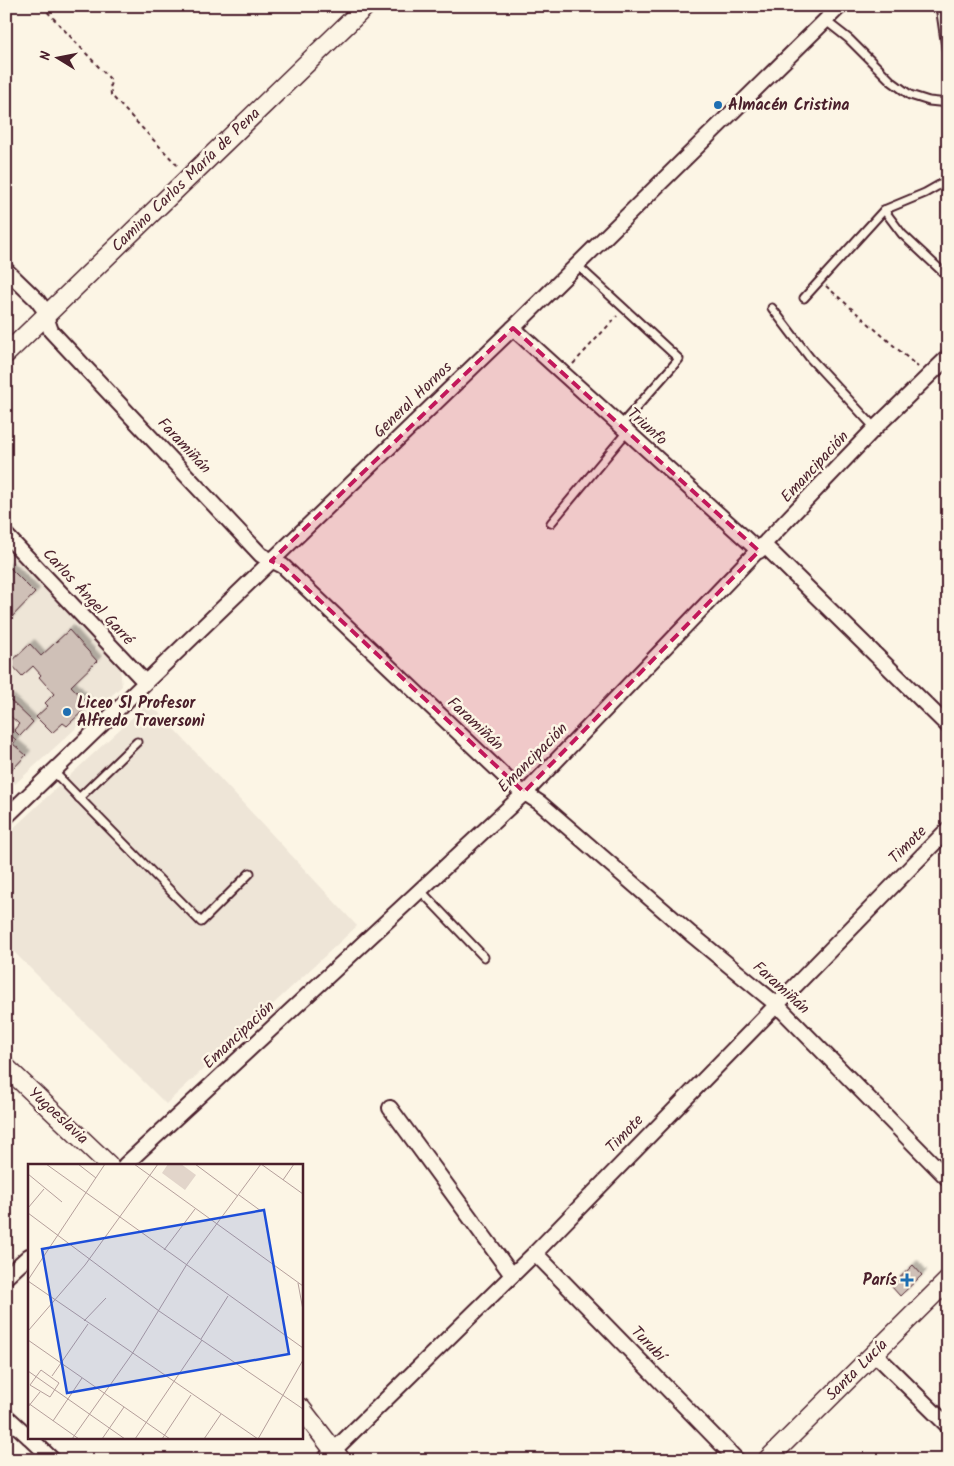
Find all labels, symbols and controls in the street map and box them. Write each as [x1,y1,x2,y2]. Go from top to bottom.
north arrow [32,32,82,82]
text: N [35,49,58,62]
place label: Almacén Cristina [728,93,849,118]
marker: Almacén Cristina [712,99,724,111]
street label: Camino Carlos María de Pena [106,102,266,258]
street label: General Hornos [368,356,458,444]
street label: Triunfo [621,402,673,452]
street label: Faramiñán [151,412,217,480]
street label: Emancipación [775,425,855,509]
street label: Carlos Ángel Garré [36,543,140,652]
place label: Liceo 51 Profesor Alfredo Traversoni [77,691,206,734]
street label: Faramiñán [441,691,509,757]
marker: Liceo 51 Profesor Alfredo Traversoni [61,706,73,718]
street label: Emancipación [492,717,574,799]
street label: Timote [883,820,933,870]
street label: Faramiñán [747,955,815,1021]
street label: Emancipación [197,995,281,1075]
street label: Yugoeslavia [22,1081,94,1151]
street label: Timote [600,1109,650,1159]
inset map [28,1164,302,1438]
place label: París [863,1268,898,1293]
marker: París [901,1274,913,1286]
street label: Turubí [625,1320,673,1369]
street label: Santa Lucía [820,1333,894,1407]

